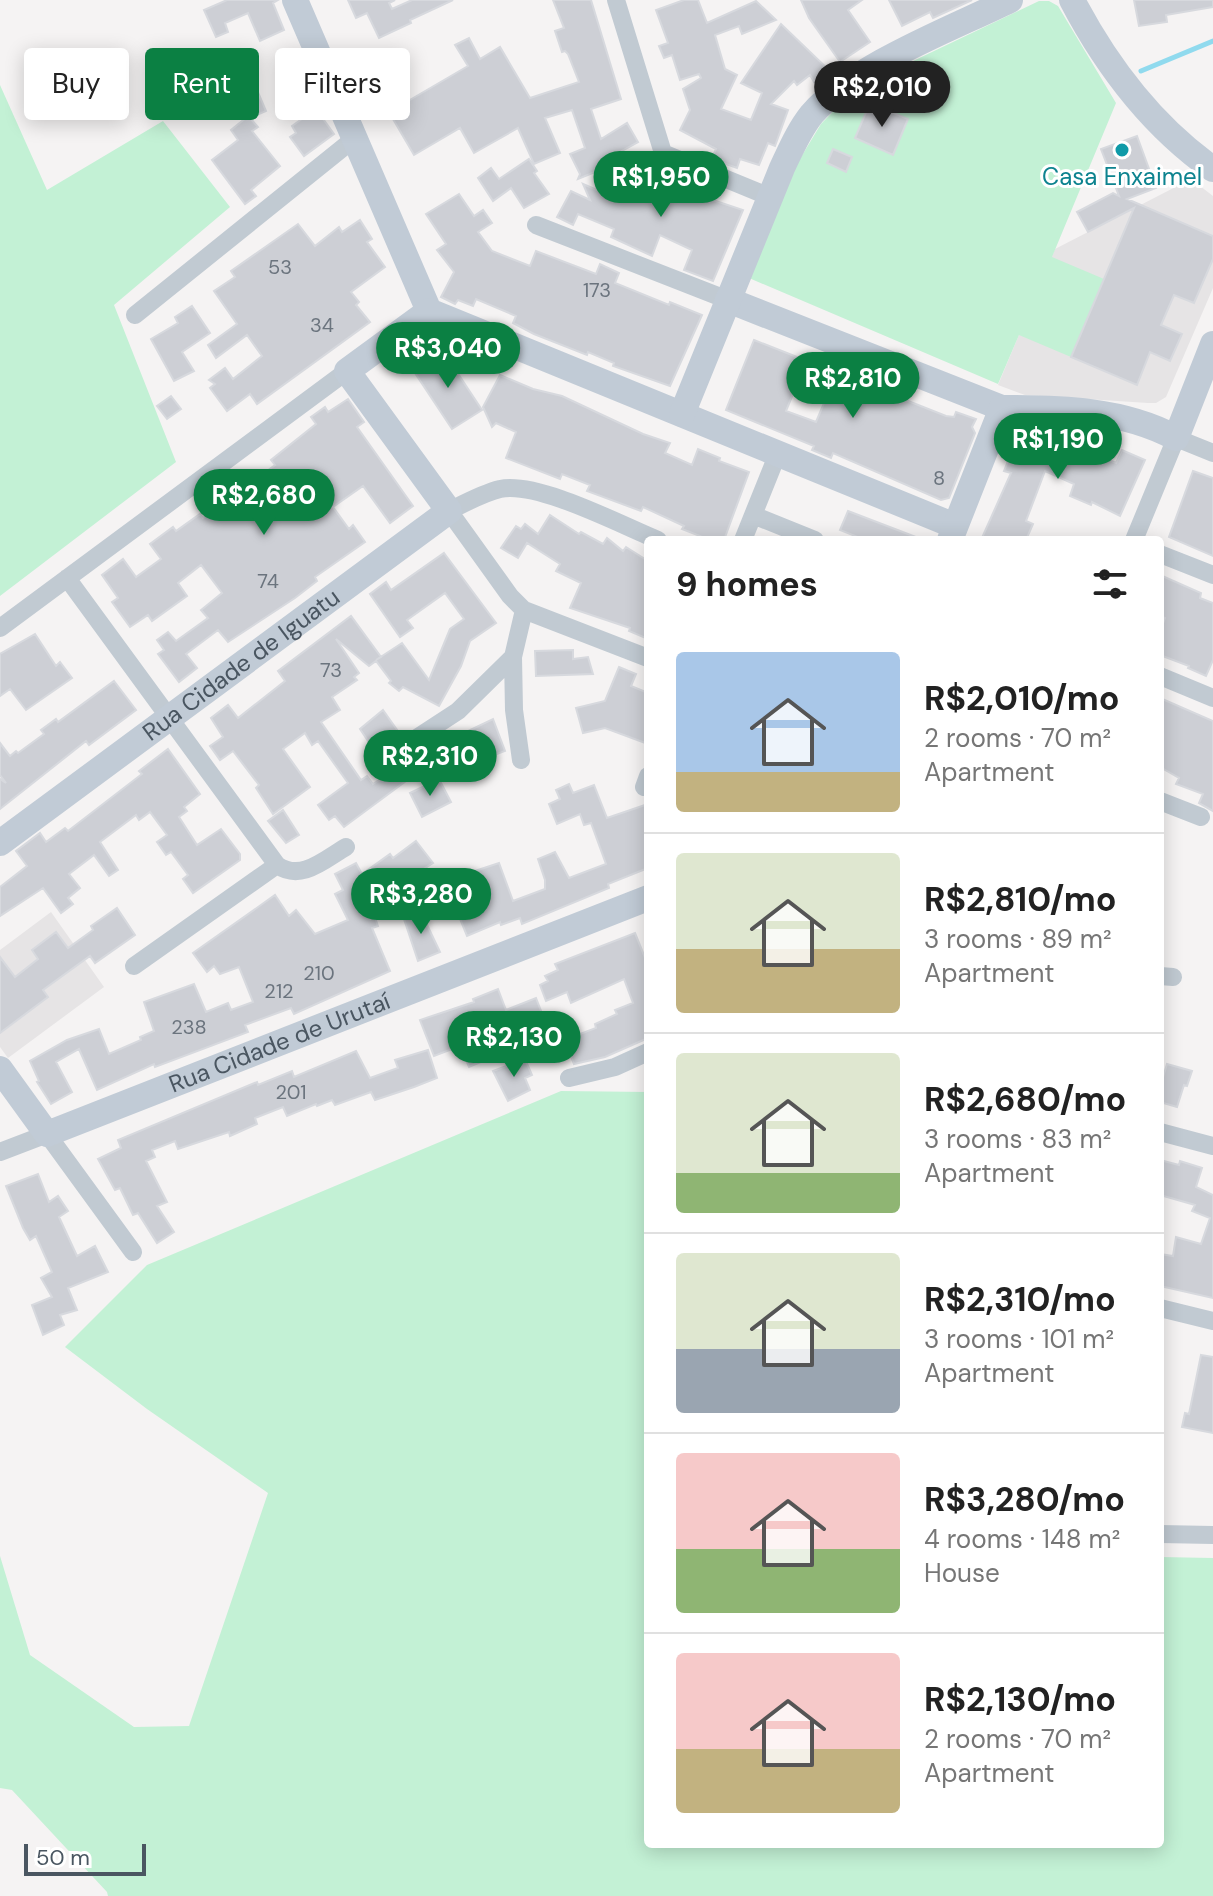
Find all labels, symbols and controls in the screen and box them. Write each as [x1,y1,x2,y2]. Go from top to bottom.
chip: Buy [24,48,129,120]
chip: Rent [145,48,259,120]
chip: Filters [275,48,410,120]
pin: R$2,010 [808,61,956,129]
text: R$2,010 [832,70,932,104]
marker: Casa Enxaimel [1113,141,1131,159]
pin: R$1,950 [587,151,735,219]
text: R$1,950 [612,160,710,194]
place label: Casa Enxaimel [1042,161,1202,192]
house number: 53 [268,254,292,280]
house number: 173 [583,277,611,303]
house number: 34 [310,312,334,338]
pin: R$3,040 [374,322,522,390]
text: R$3,040 [394,331,502,365]
pin: R$2,810 [779,352,927,420]
text: R$2,810 [804,361,902,395]
pin: R$1,190 [984,413,1132,481]
text: R$1,190 [1012,422,1104,456]
house number: 8 [933,465,945,491]
pin: R$2,680 [190,469,338,537]
text: R$2,680 [212,478,316,512]
text: 9 homes [676,562,818,607]
icon: filters [1088,562,1132,606]
house number: 74 [257,568,279,594]
street label: Rua Cidade de Iguatu [136,581,346,747]
house number: 73 [320,657,342,683]
text: R$2,010/mo [924,676,1119,721]
icon: home [740,684,836,780]
text: 2 rooms · 70 m² [924,721,1111,755]
pin: R$2,310 [356,730,504,798]
text: R$2,310 [382,739,478,773]
text: Apartment [924,755,1055,789]
pin: R$3,280 [347,868,495,936]
text: R$3,280 [369,877,473,911]
text: R$2,810/mo [924,877,1116,922]
icon: home [740,885,836,981]
text: 3 rooms · 89 m² [924,922,1112,956]
text: Apartment [924,956,1055,990]
house number: 210 [303,960,335,986]
house number: 212 [264,978,294,1004]
street label: Rua Cidade de Urutaí [164,985,395,1100]
pin: R$2,130 [440,1011,588,1079]
house number: 238 [171,1014,207,1040]
text: R$2,130 [466,1020,562,1054]
text: R$2,680/mo [924,1077,1126,1122]
house number: 201 [275,1079,307,1105]
icon: home [740,1085,836,1181]
text: 3 rooms · 83 m² [924,1122,1111,1156]
text: Apartment [924,1156,1055,1190]
text: R$2,310/mo [924,1277,1116,1322]
icon: home [740,1285,836,1381]
text: 3 rooms · 101 m² [924,1322,1114,1356]
text: Apartment [924,1356,1055,1390]
text: R$3,280/mo [924,1477,1125,1522]
icon: home [740,1485,836,1581]
text: 4 rooms · 148 m² [924,1522,1120,1556]
text: House [924,1556,1000,1590]
text: R$2,130/mo [924,1677,1116,1722]
icon: home [740,1685,836,1781]
text: 2 rooms · 70 m² [924,1722,1111,1756]
text: Apartment [924,1756,1055,1790]
scale bar [24,1840,146,1876]
text: 50 m [36,1843,90,1872]

